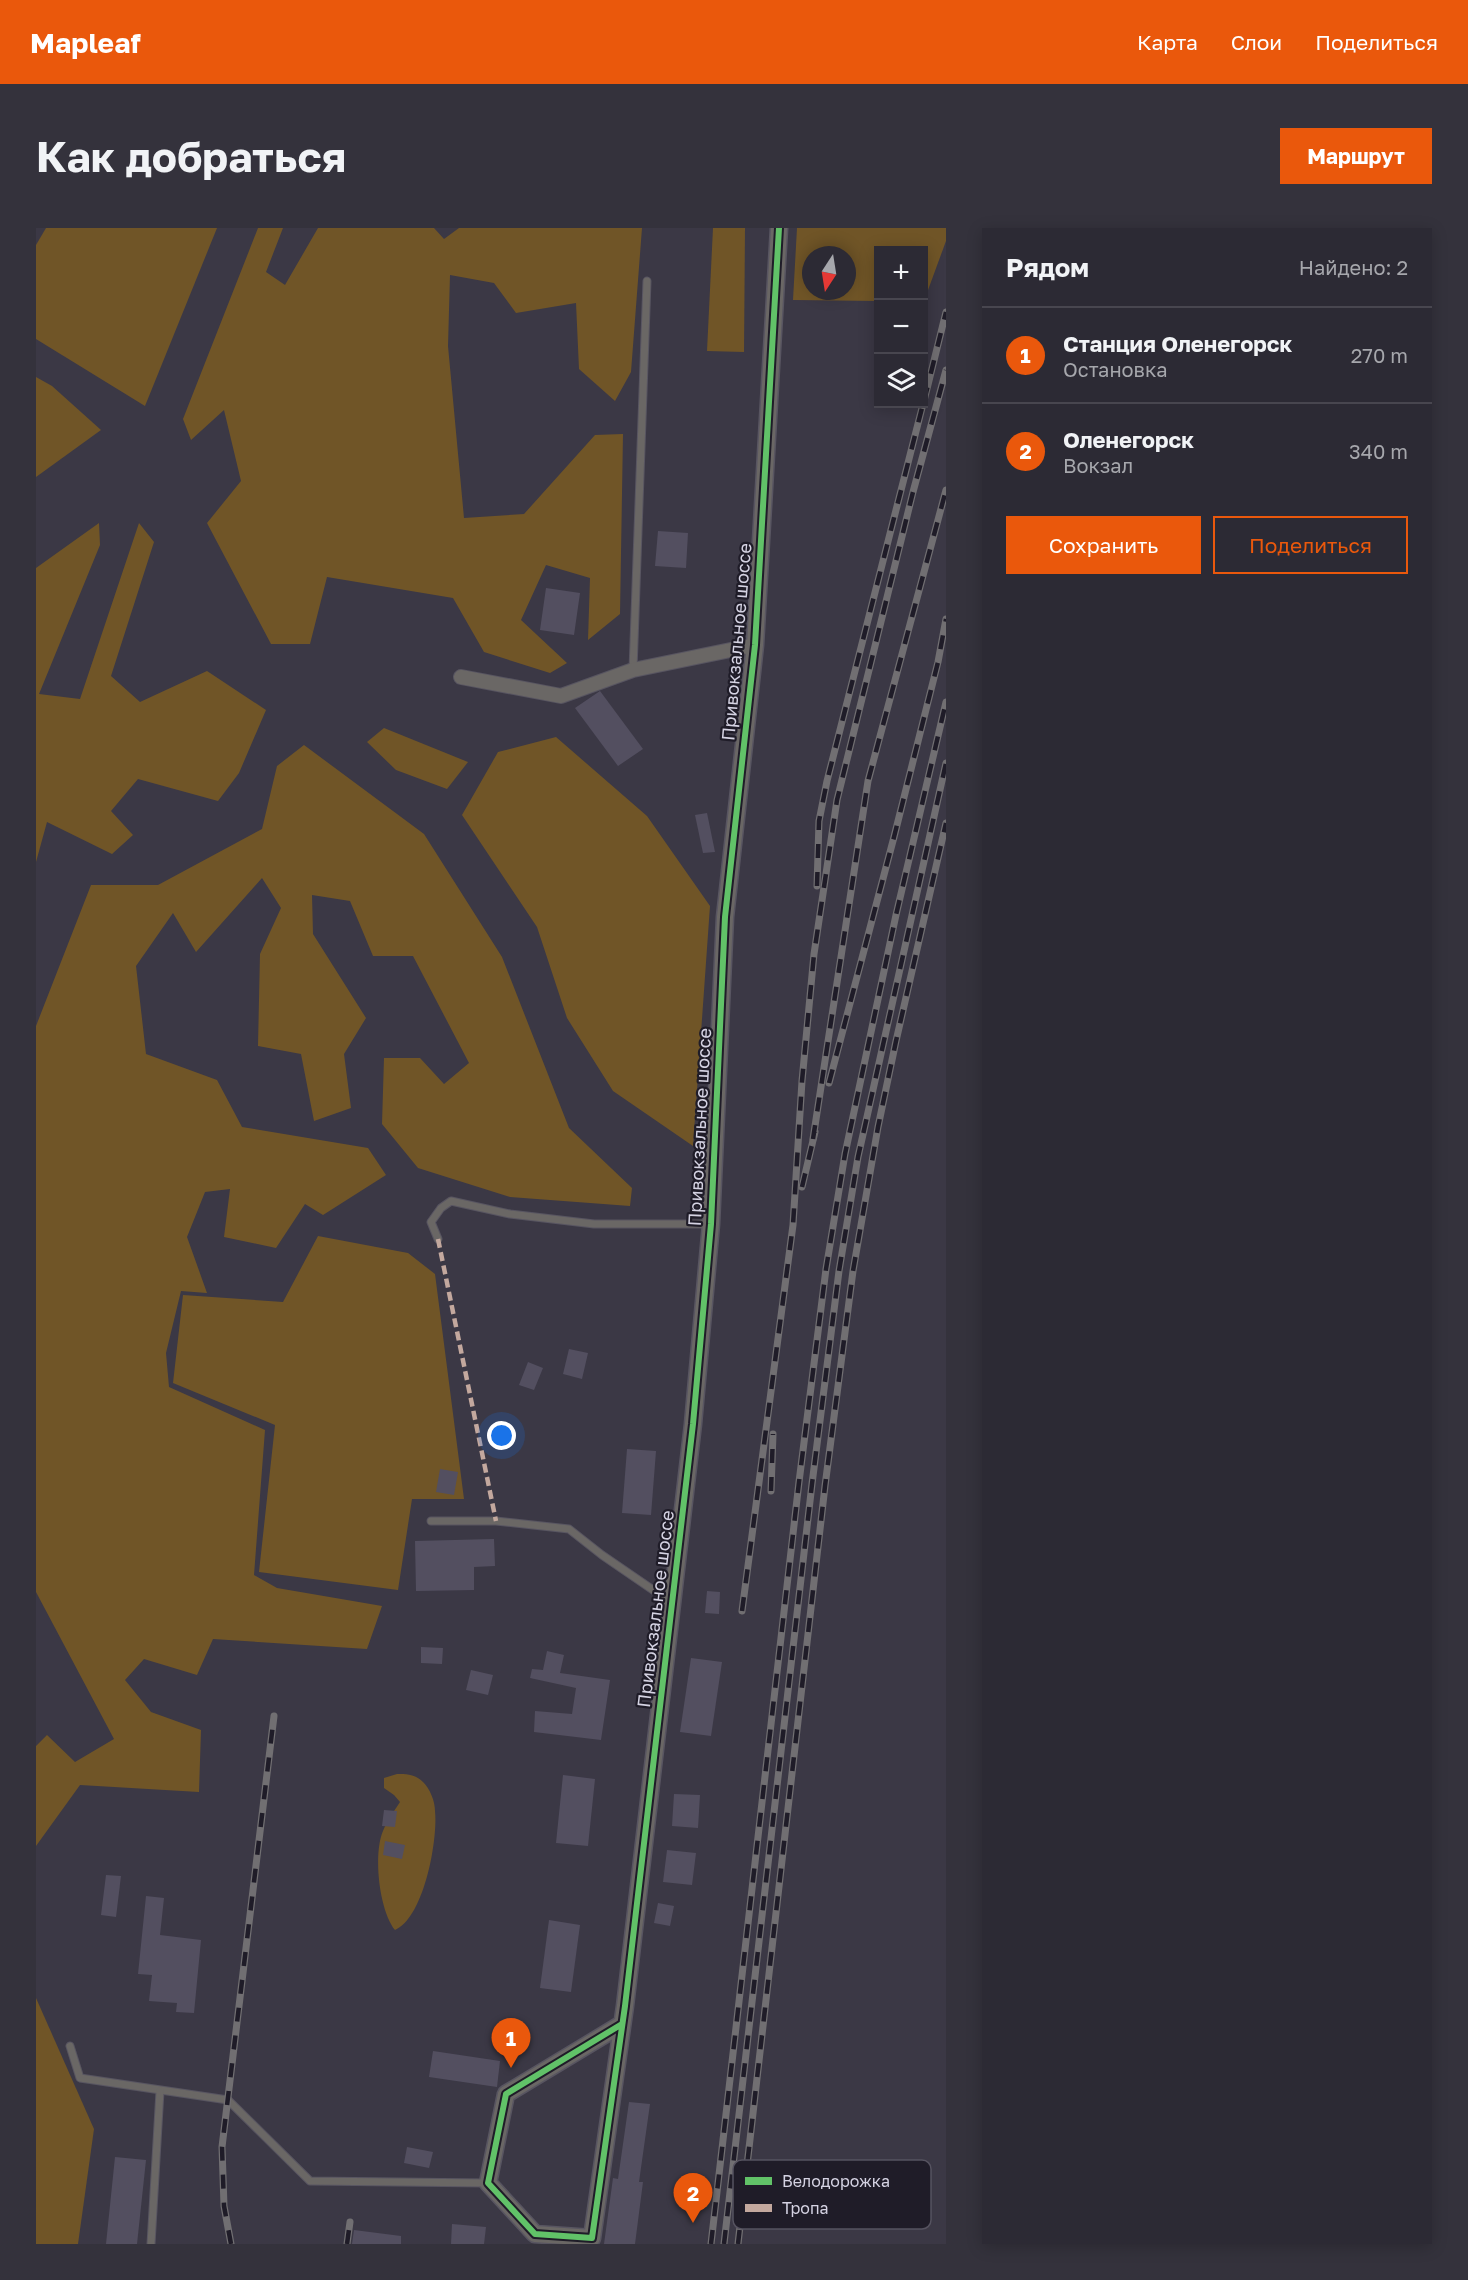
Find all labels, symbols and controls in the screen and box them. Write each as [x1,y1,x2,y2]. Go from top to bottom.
text: Mapleaf [30,26,141,59]
text: Карта [1137,29,1198,55]
text: Слои [1231,29,1282,55]
text: Поделиться [1315,29,1438,55]
button: Маршрут [1280,128,1432,184]
text: Как добраться [36,131,346,181]
north arrow [802,246,856,300]
map controls [874,246,928,408]
button: + [874,246,928,300]
text: Рядом [1006,252,1089,283]
text: Найдено: 2 [1299,255,1408,279]
button: − [874,300,928,354]
text: Станция Оленегорск [1063,330,1292,357]
text: 1 [1020,343,1031,367]
text: 270 m [1351,343,1408,367]
button: layers [874,354,928,408]
text: Остановка [1063,357,1168,381]
text: Оленегорск [1063,426,1194,453]
text: 2 [1019,439,1032,463]
text: 340 m [1349,439,1408,463]
text: Вокзал [1063,453,1133,477]
button: Сохранить [1006,516,1201,574]
button: Поделиться [1213,516,1408,574]
street label: Привокзальное шоссе [716,542,756,742]
street label: Привокзальное шоссе [683,1027,715,1227]
your location [487,1421,516,1450]
street label: Привокзальное шоссе [632,1509,678,1709]
pin: 1 [492,2018,530,2068]
legend [733,2160,931,2229]
text: Велодорожка [782,2171,890,2191]
pin: 2 [674,2174,712,2223]
text: Тропа [782,2198,829,2218]

